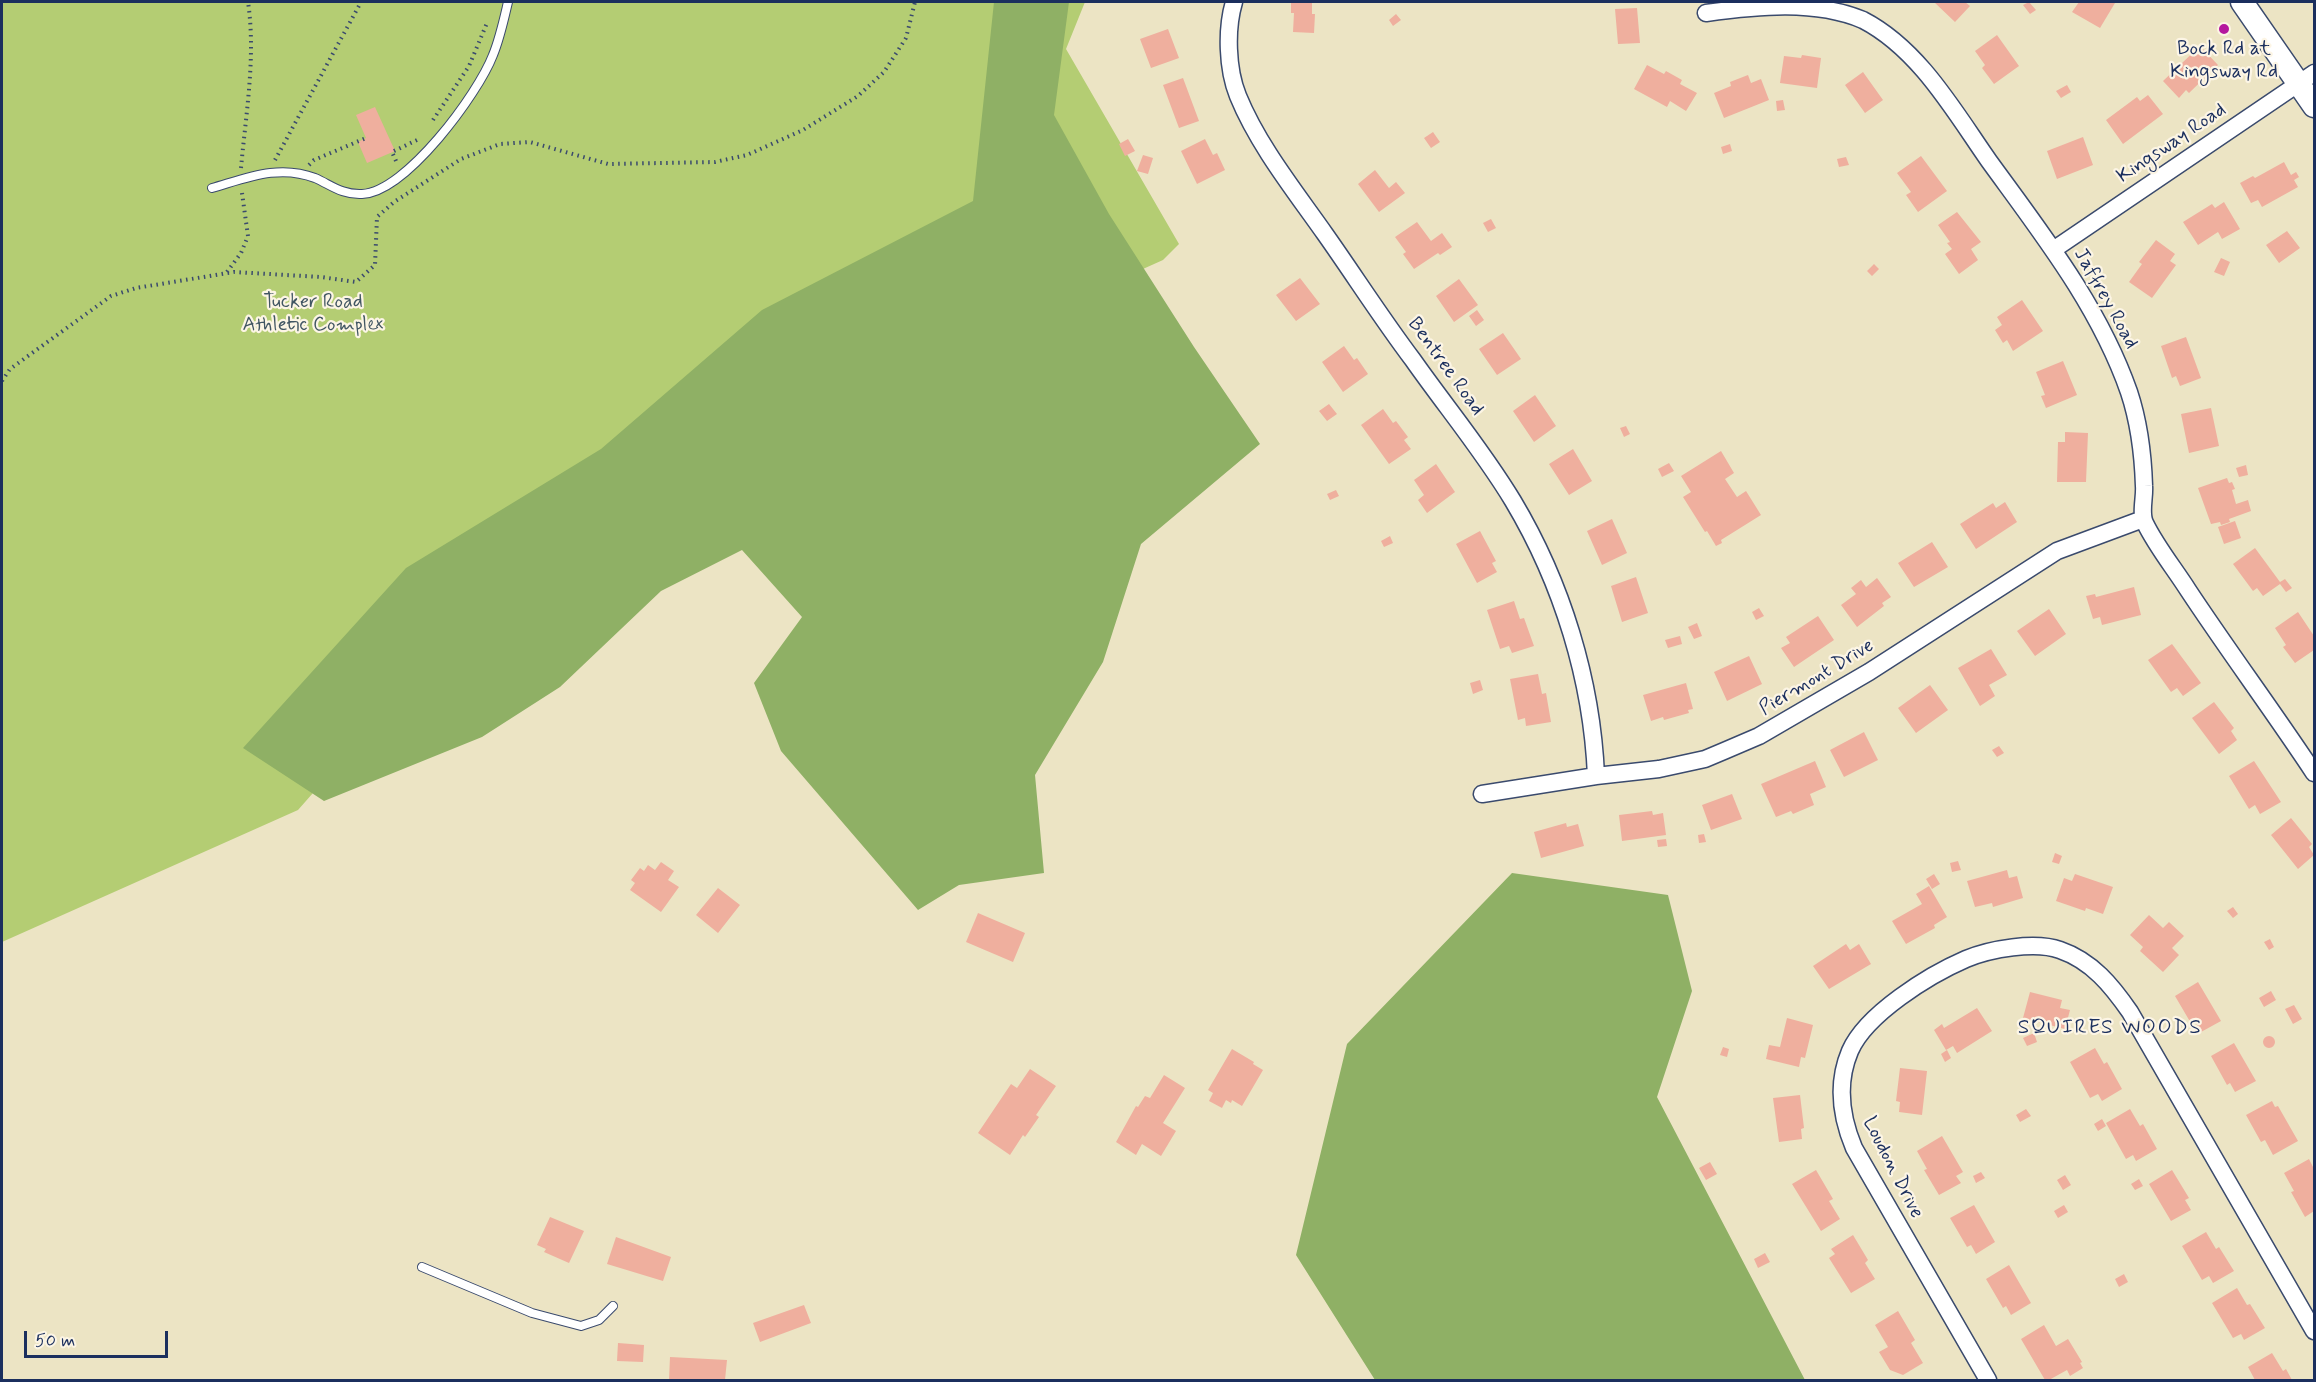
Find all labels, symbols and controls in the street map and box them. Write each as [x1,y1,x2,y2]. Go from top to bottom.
marker: Bock Rd at Kingsway Rd [2217,22,2231,36]
place label: Bock Rd at Kingsway Rd [2170,38,2278,85]
street label: Kingsway Road [2113,99,2231,189]
street label: Jaffrey Road [2067,244,2143,354]
park label: Tucker Road Athletic Complex [243,291,383,338]
street label: Bentree Road [1401,313,1489,421]
street label: Piermont Drive [1755,634,1879,722]
district label: SQUIRES WOODS [2016,1016,2204,1042]
street label: Loudon Drive [1856,1113,1928,1223]
scale bar [27,1319,171,1357]
text: 50 m [35,1329,75,1353]

